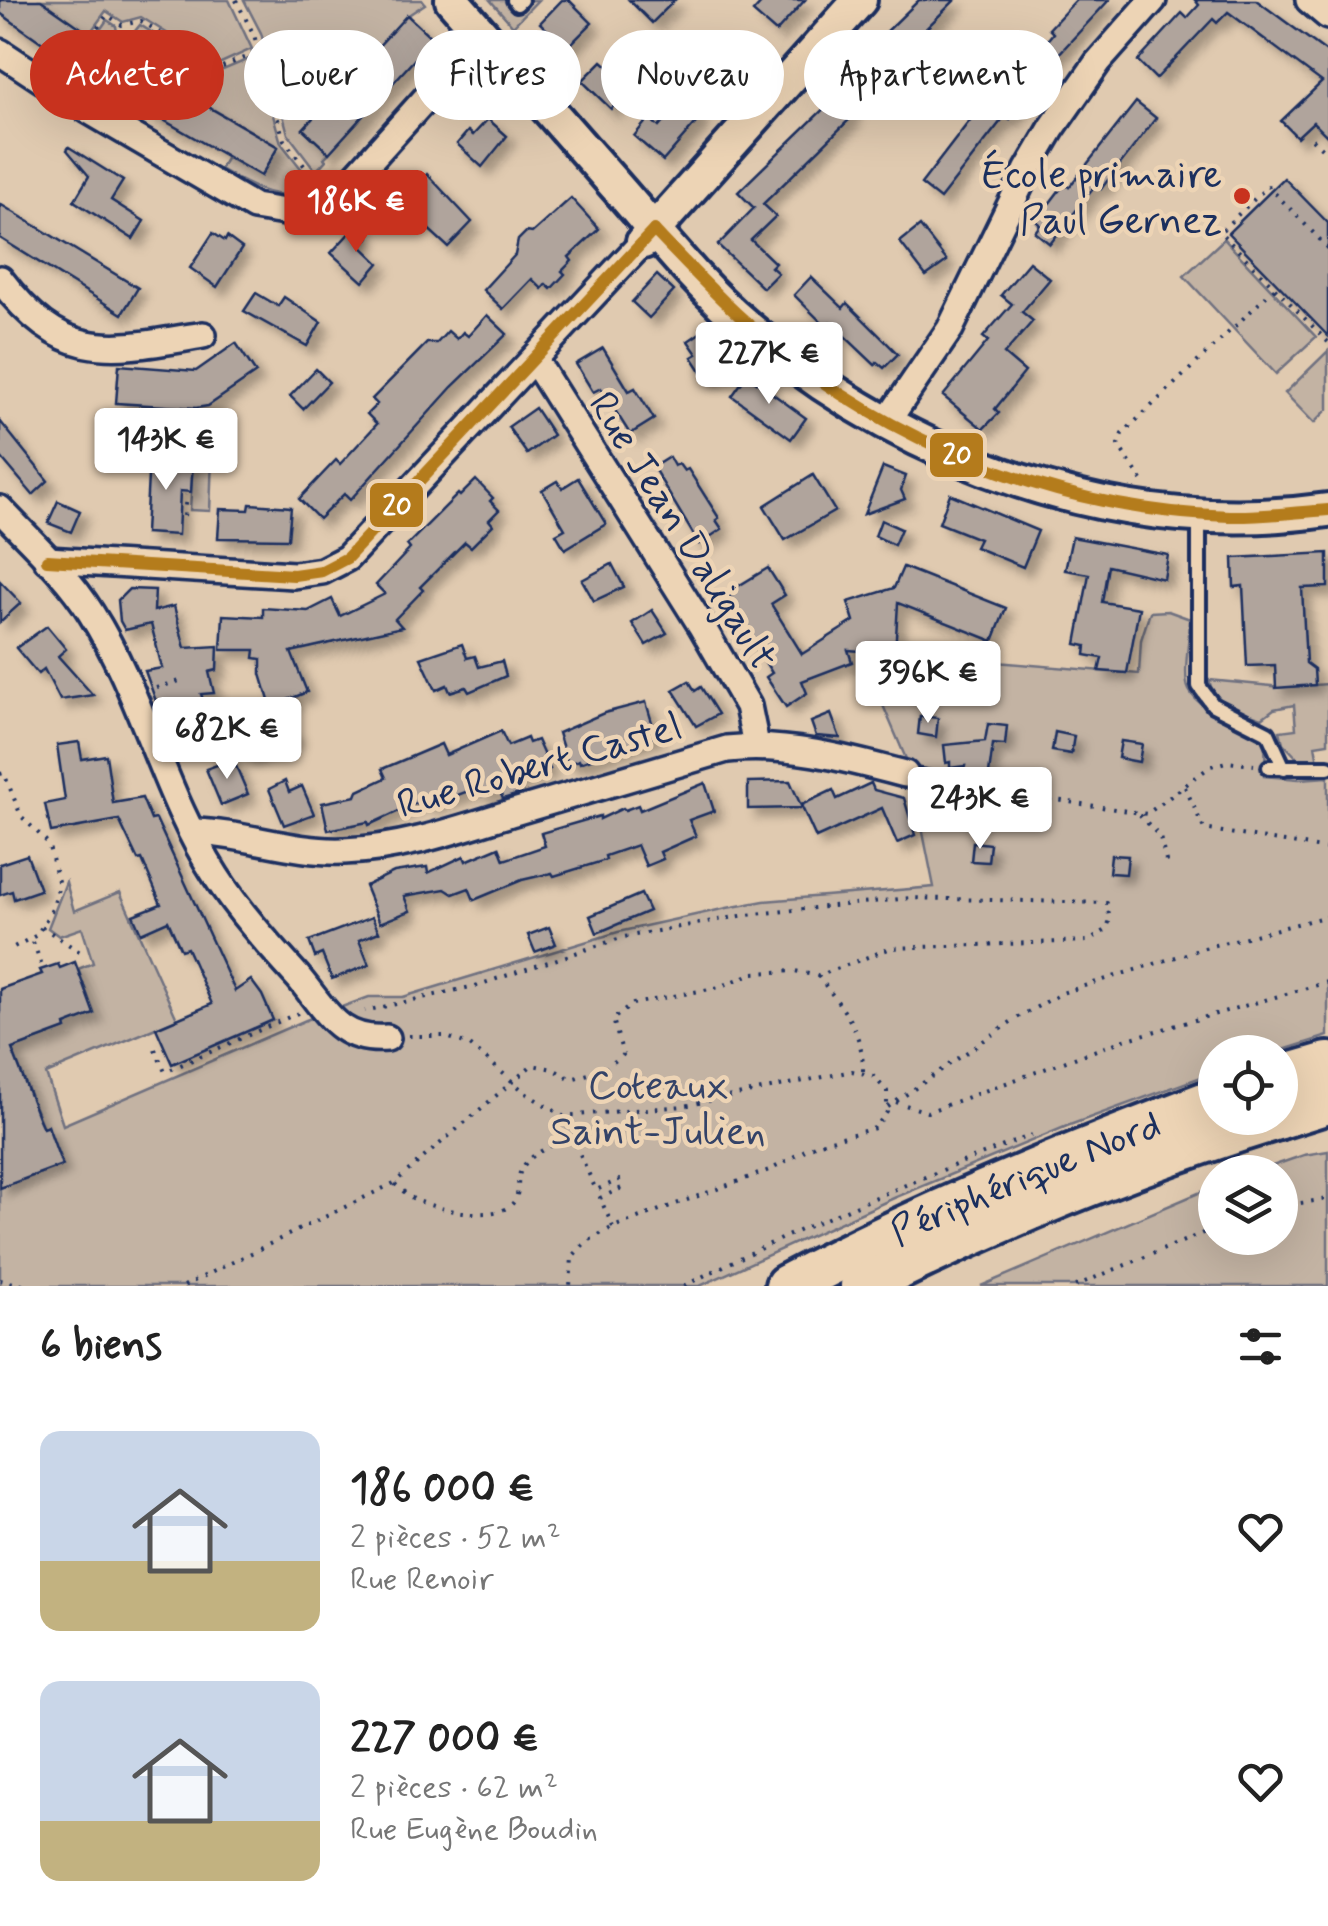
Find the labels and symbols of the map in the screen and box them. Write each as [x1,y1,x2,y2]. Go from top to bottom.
place label: École primaire Paul Gernez [981,149,1222,248]
pin: 186K € [275,170,437,255]
marker: École primaire Paul Gernez [1231,185,1253,207]
pin: 227K € [688,322,850,407]
street label: Rue Jean Daligault [575,383,788,680]
pin: 143K € [85,408,247,493]
line badge: 20 [928,431,985,479]
text: 20 [942,438,972,475]
line badge: 20 [368,481,425,529]
text: 20 [382,489,412,526]
pin: 396K € [847,641,1009,726]
pin: 682K € [146,697,308,782]
street label: Rue Robert Castel [391,701,688,832]
pin: 243K € [899,767,1061,852]
park label: Coteaux Saint-Julien [550,1061,766,1159]
street label: Périphérique Nord [882,1100,1169,1260]

